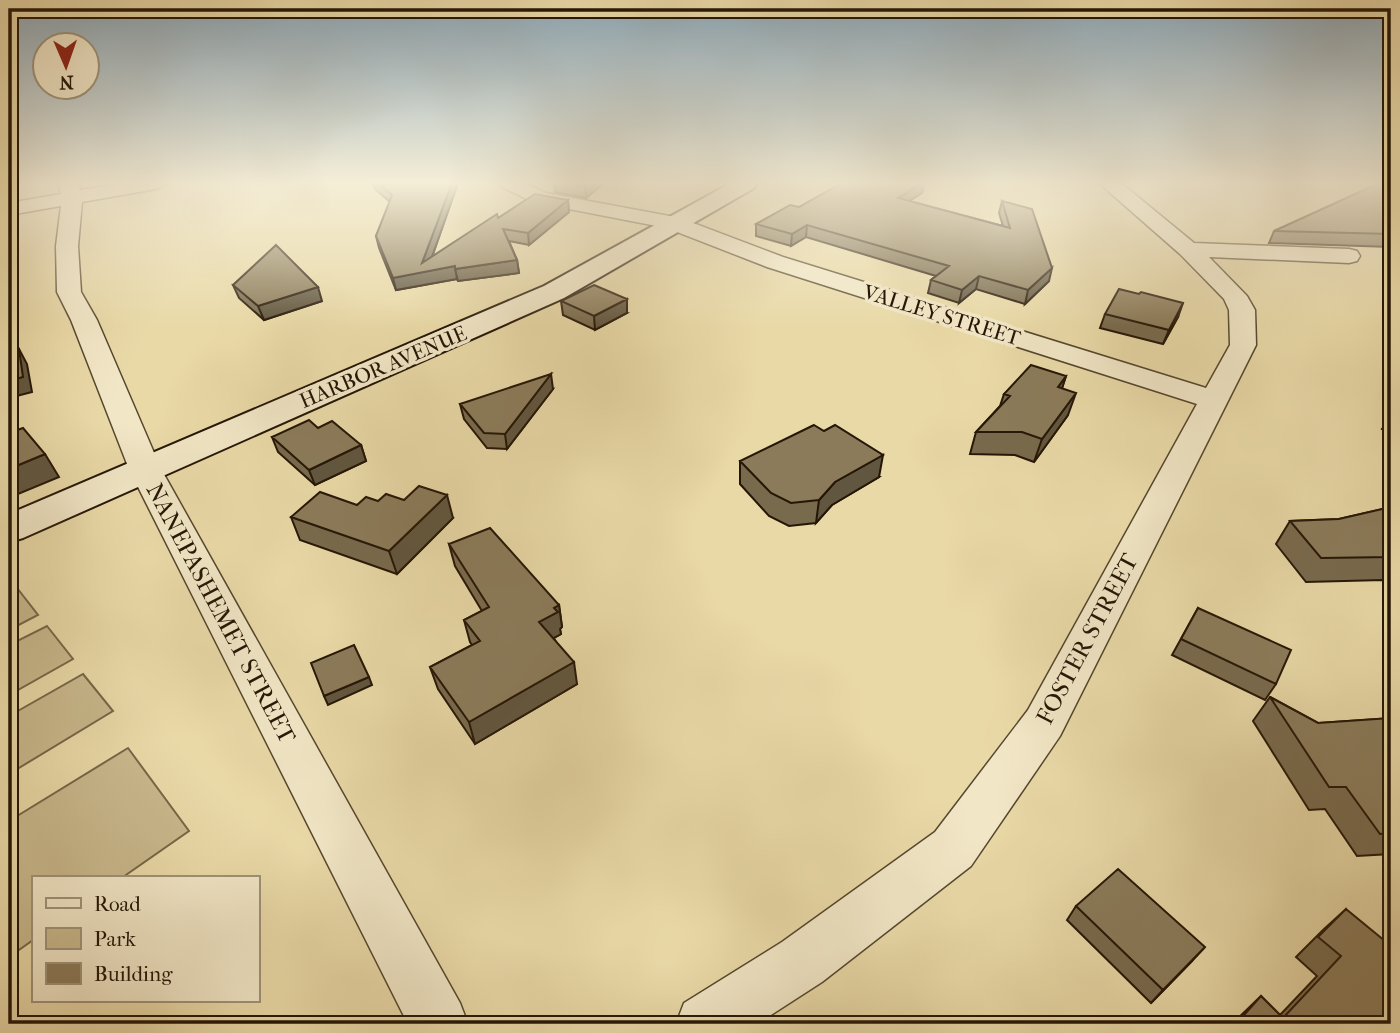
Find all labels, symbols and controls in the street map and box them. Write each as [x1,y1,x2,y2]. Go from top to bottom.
north arrow [32,32,102,102]
text: N [58,71,74,93]
street label: VALLEY STREET [860,279,1024,351]
street label: HARBOR AVENUE [296,321,470,413]
street label: NANEPASHEMET STREET [140,478,302,749]
street label: FOSTER STREET [1030,548,1144,729]
legend [32,876,259,1002]
text: Road [94,892,141,916]
text: Park [94,927,136,951]
text: Building [94,962,173,986]

